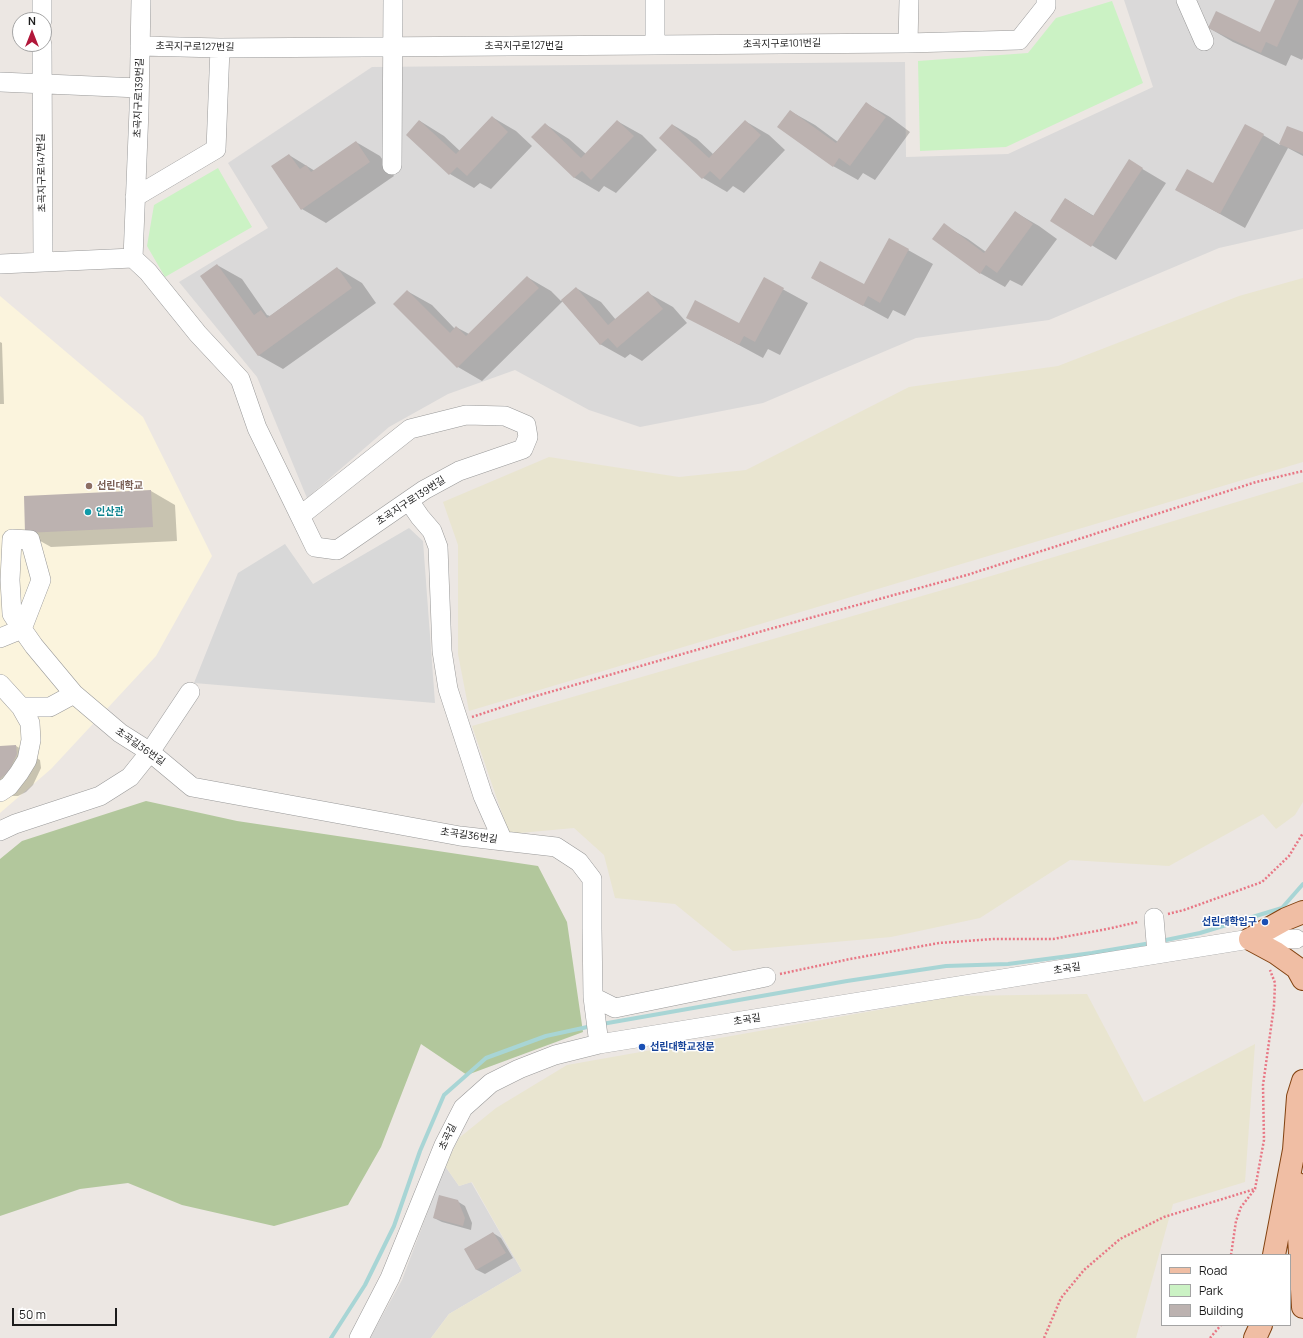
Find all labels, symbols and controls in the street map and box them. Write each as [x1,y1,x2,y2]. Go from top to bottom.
north arrow [12,12,52,52]
text: N [28,13,36,28]
street label: 초곡지구로101번길 [743,37,821,51]
street label: 초곡지구로127번길 [155,40,235,54]
street label: 초곡지구로127번길 [484,40,564,52]
street label: 초곡지구로139번길 [132,58,146,138]
street label: 초곡지구로147번길 [35,133,49,213]
street label: 초곡지구로139번길 [374,474,448,528]
place label: 선린대학교 [97,480,143,492]
marker: 선린대학교 [84,481,94,491]
place label: 인산관 [96,506,124,518]
marker: 인산관 [83,507,93,517]
street label: 초곡길36번길 [113,726,167,768]
street label: 초곡길36번길 [440,826,498,846]
place label: 선린대학입구 [1202,916,1257,928]
marker: 선린대학입구 [1260,917,1270,927]
street label: 초곡길 [1052,961,1082,977]
street label: 초곡길 [732,1012,762,1028]
place label: 선린대학교정문 [650,1041,714,1053]
marker: 선린대학교정문 [637,1042,647,1052]
street label: 초곡길 [437,1122,459,1152]
legend [1161,1254,1291,1326]
text: Road [1199,1262,1227,1279]
text: Park [1199,1282,1223,1299]
scale bar [14,1300,119,1326]
text: Building [1199,1302,1243,1319]
text: 50 m [19,1306,46,1323]

